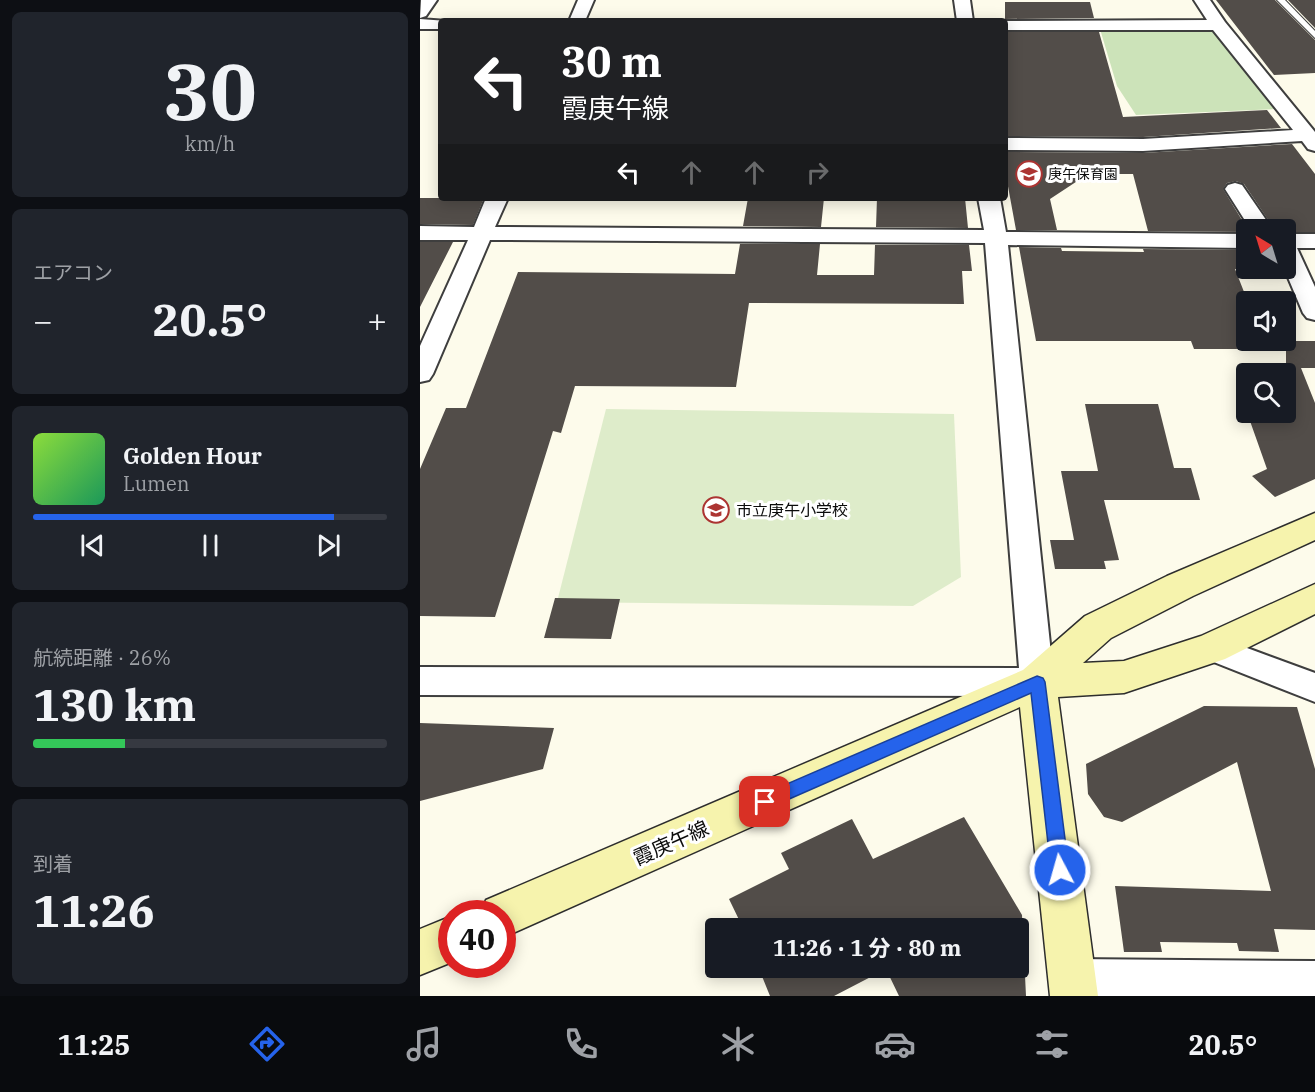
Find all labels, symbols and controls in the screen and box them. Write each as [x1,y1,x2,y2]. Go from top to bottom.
text: 30 m [561,34,662,89]
text: 30 [163,40,257,141]
icon: left [462,42,540,120]
text: 霞庚午線 [561,90,669,125]
text: km/h [185,130,235,157]
icon: left [612,156,645,189]
icon: ahead [675,156,708,189]
icon: ahead [738,156,771,189]
icon: right [801,156,834,189]
school or university icon: 庚午保育園 [1014,159,1044,189]
place label: 庚午保育園 [1048,165,1118,183]
north arrow [1236,219,1296,279]
map controls [1236,219,1296,423]
text: エアコン [33,259,113,286]
text: 20.5° [153,290,267,348]
button: sound [1236,291,1296,351]
text: − [33,299,53,342]
text: + [367,299,387,342]
button: search [1236,363,1296,423]
text: Golden Hour [123,441,262,470]
text: Lumen [123,470,190,497]
school or university icon: 市立庚午小学校 [701,495,731,525]
place label: 市立庚午小学校 [736,500,848,520]
icon: previous [76,529,109,562]
icon: pause [194,529,227,562]
icon: next [312,529,345,562]
text: 航続距離 · 26% [33,644,171,671]
text: 130 km [33,675,196,733]
pin [739,776,790,827]
icon: arrive [748,785,781,818]
street label: 霞庚午線 [629,814,713,871]
position arrow [1028,838,1092,902]
text: 到着 [33,850,73,877]
text: 11:26 [33,881,155,939]
speed limit sign: 40 [438,900,516,978]
text: 11:26 · 1 分 · 80 m [773,933,961,962]
icon: directions [246,1023,288,1065]
icon: music [403,1023,445,1065]
icon: phone [560,1023,602,1065]
icon: climate [717,1023,759,1065]
icon: car [874,1023,916,1065]
icon: filters [1031,1023,1073,1065]
text: 11:25 [58,1027,131,1062]
text: 20.5° [1188,1027,1257,1062]

